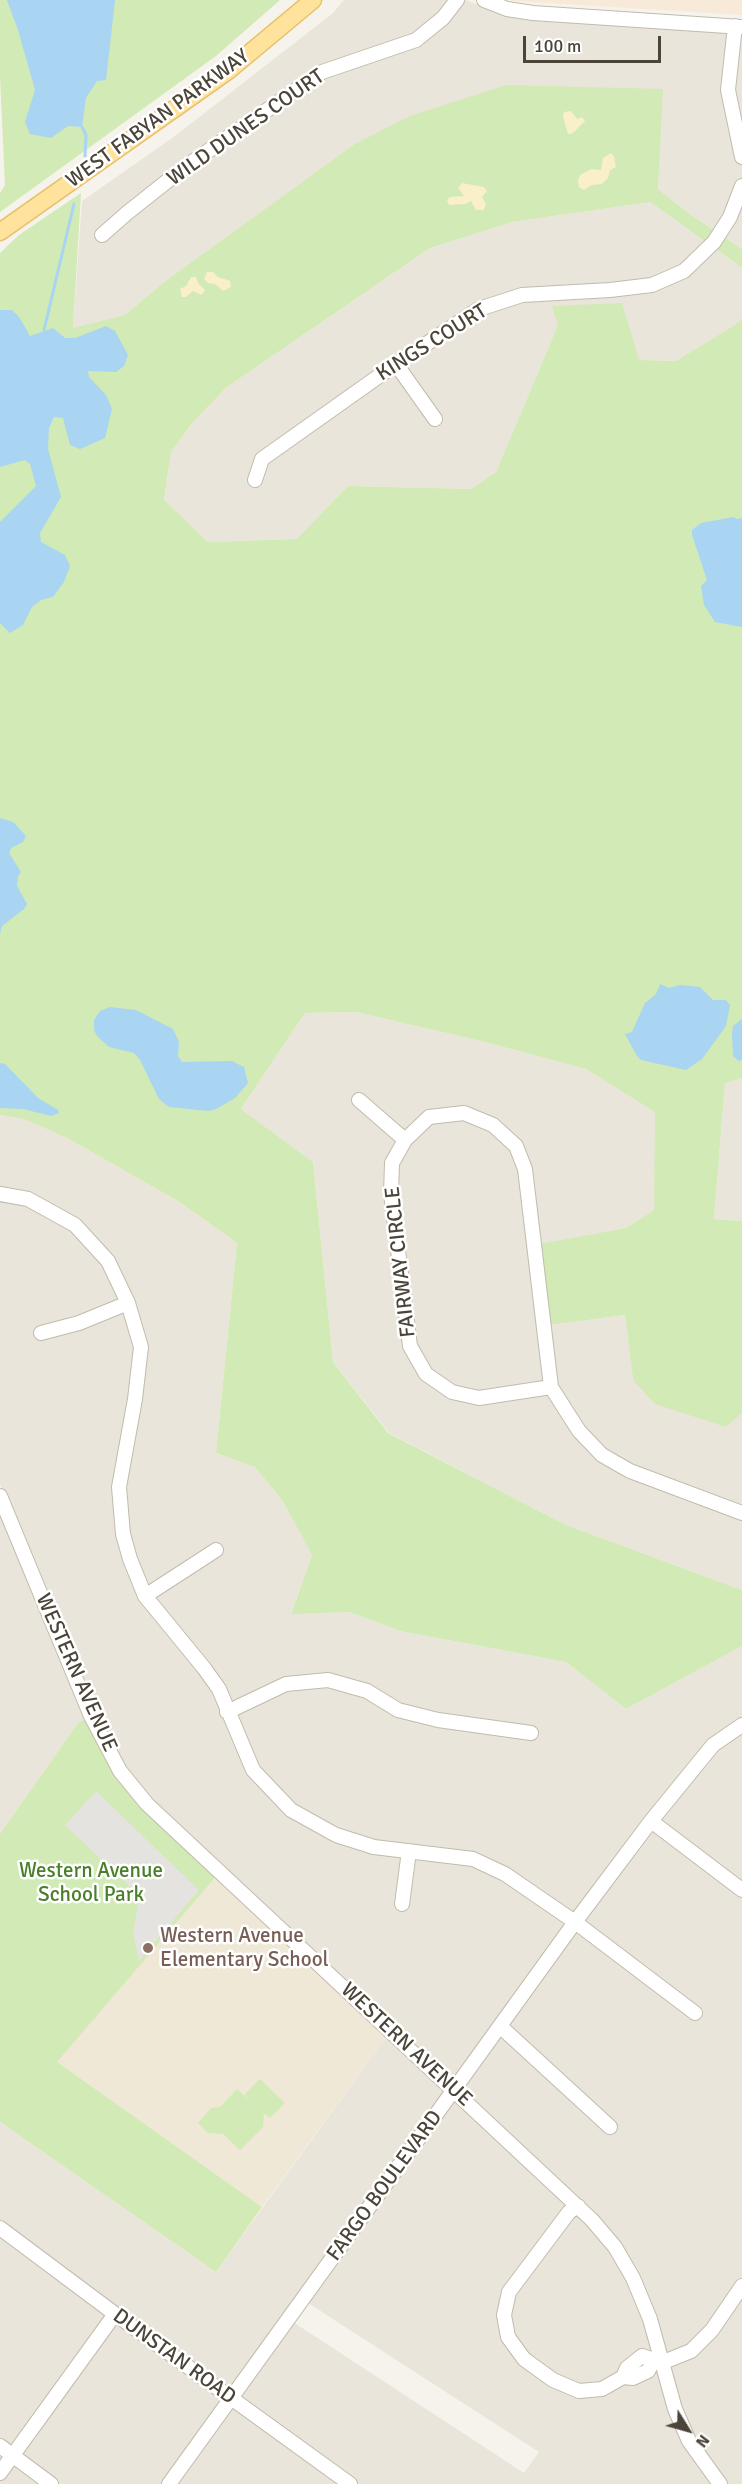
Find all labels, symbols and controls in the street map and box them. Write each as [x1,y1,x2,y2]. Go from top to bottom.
scale bar [526,24,664,62]
text: 100 m [534,35,581,57]
street label: WEST FABYAN PARKWAY [62,44,254,194]
street label: WILD DUNES COURT [163,64,329,192]
street label: KINGS COURT [372,299,492,387]
street label: FAIRWAY CIRCLE [381,1185,421,1339]
street label: WESTERN AVENUE [30,1590,122,1756]
park label: Western Avenue School Park [19,1858,163,1908]
place label: Western Avenue Elementary School [160,1923,329,1973]
marker: Western Avenue Elementary School [141,1941,155,1955]
street label: WESTERN AVENUE [335,1978,477,2112]
street label: FARGO BOULEVARD [322,2106,448,2266]
street label: DUNSTAN ROAD [108,2304,240,2410]
north arrow [658,2400,718,2460]
text: N [691,2430,714,2451]

